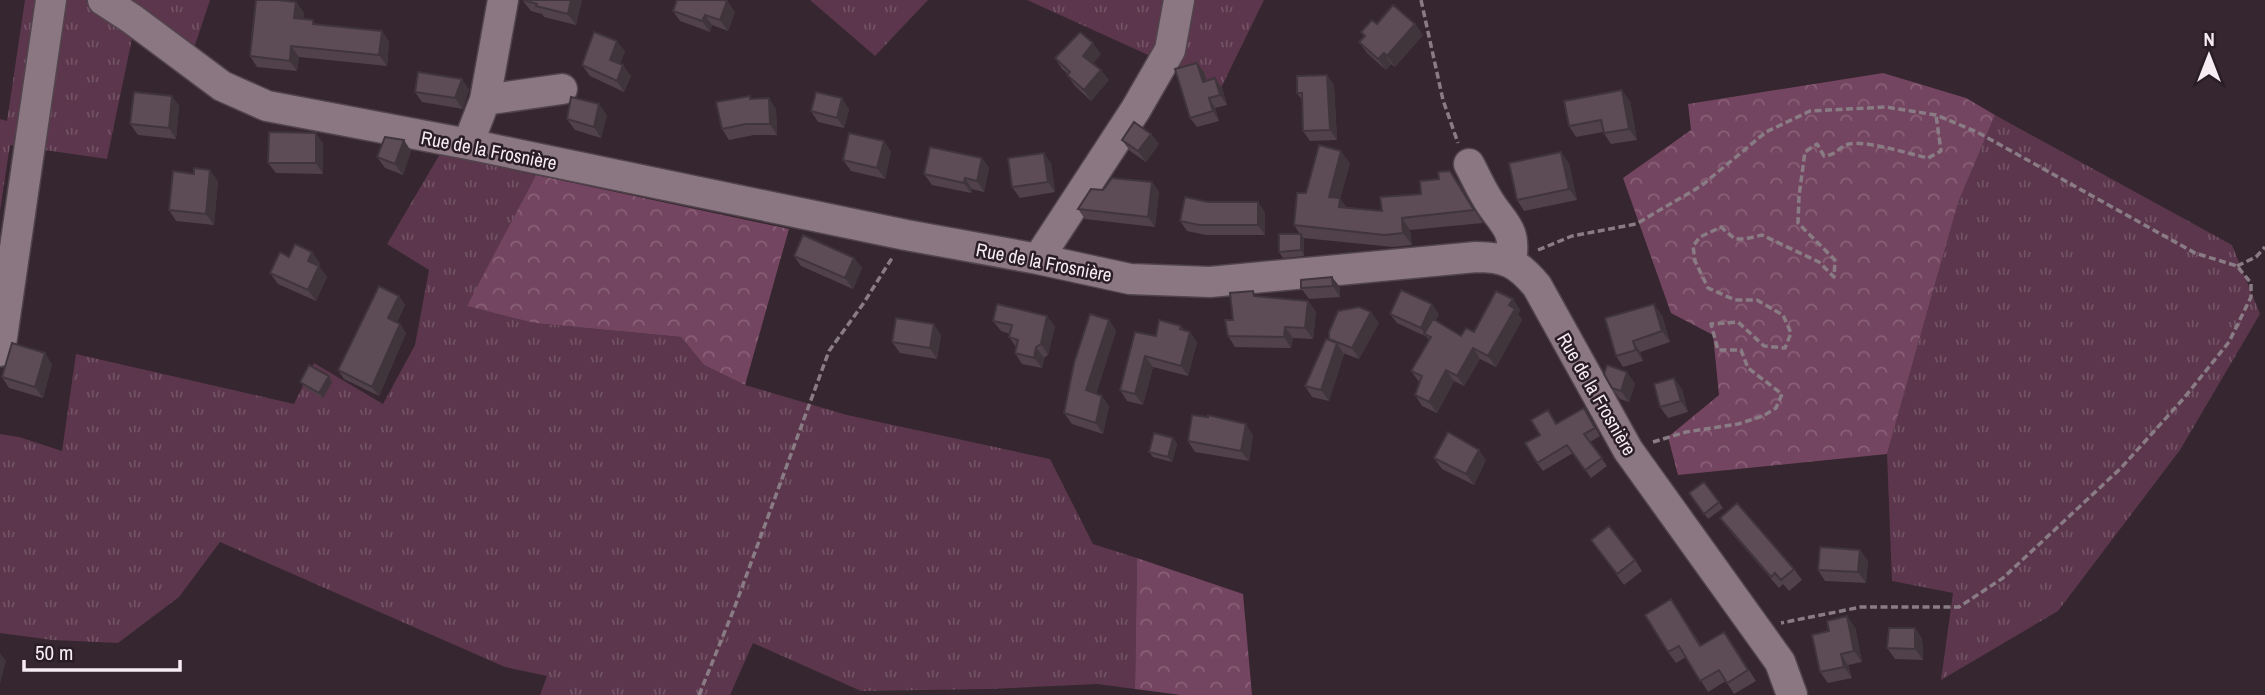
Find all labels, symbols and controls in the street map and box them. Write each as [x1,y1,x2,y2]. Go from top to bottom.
north arrow [2174,21,2244,91]
text: N [2203,26,2215,52]
street label: Rue de la Frosnière [419,124,559,176]
street label: Rue de la Frosnière [974,236,1114,288]
street label: Rue de la Frosnière [1551,328,1643,460]
scale bar [24,628,180,672]
text: 50 m [35,638,73,667]

